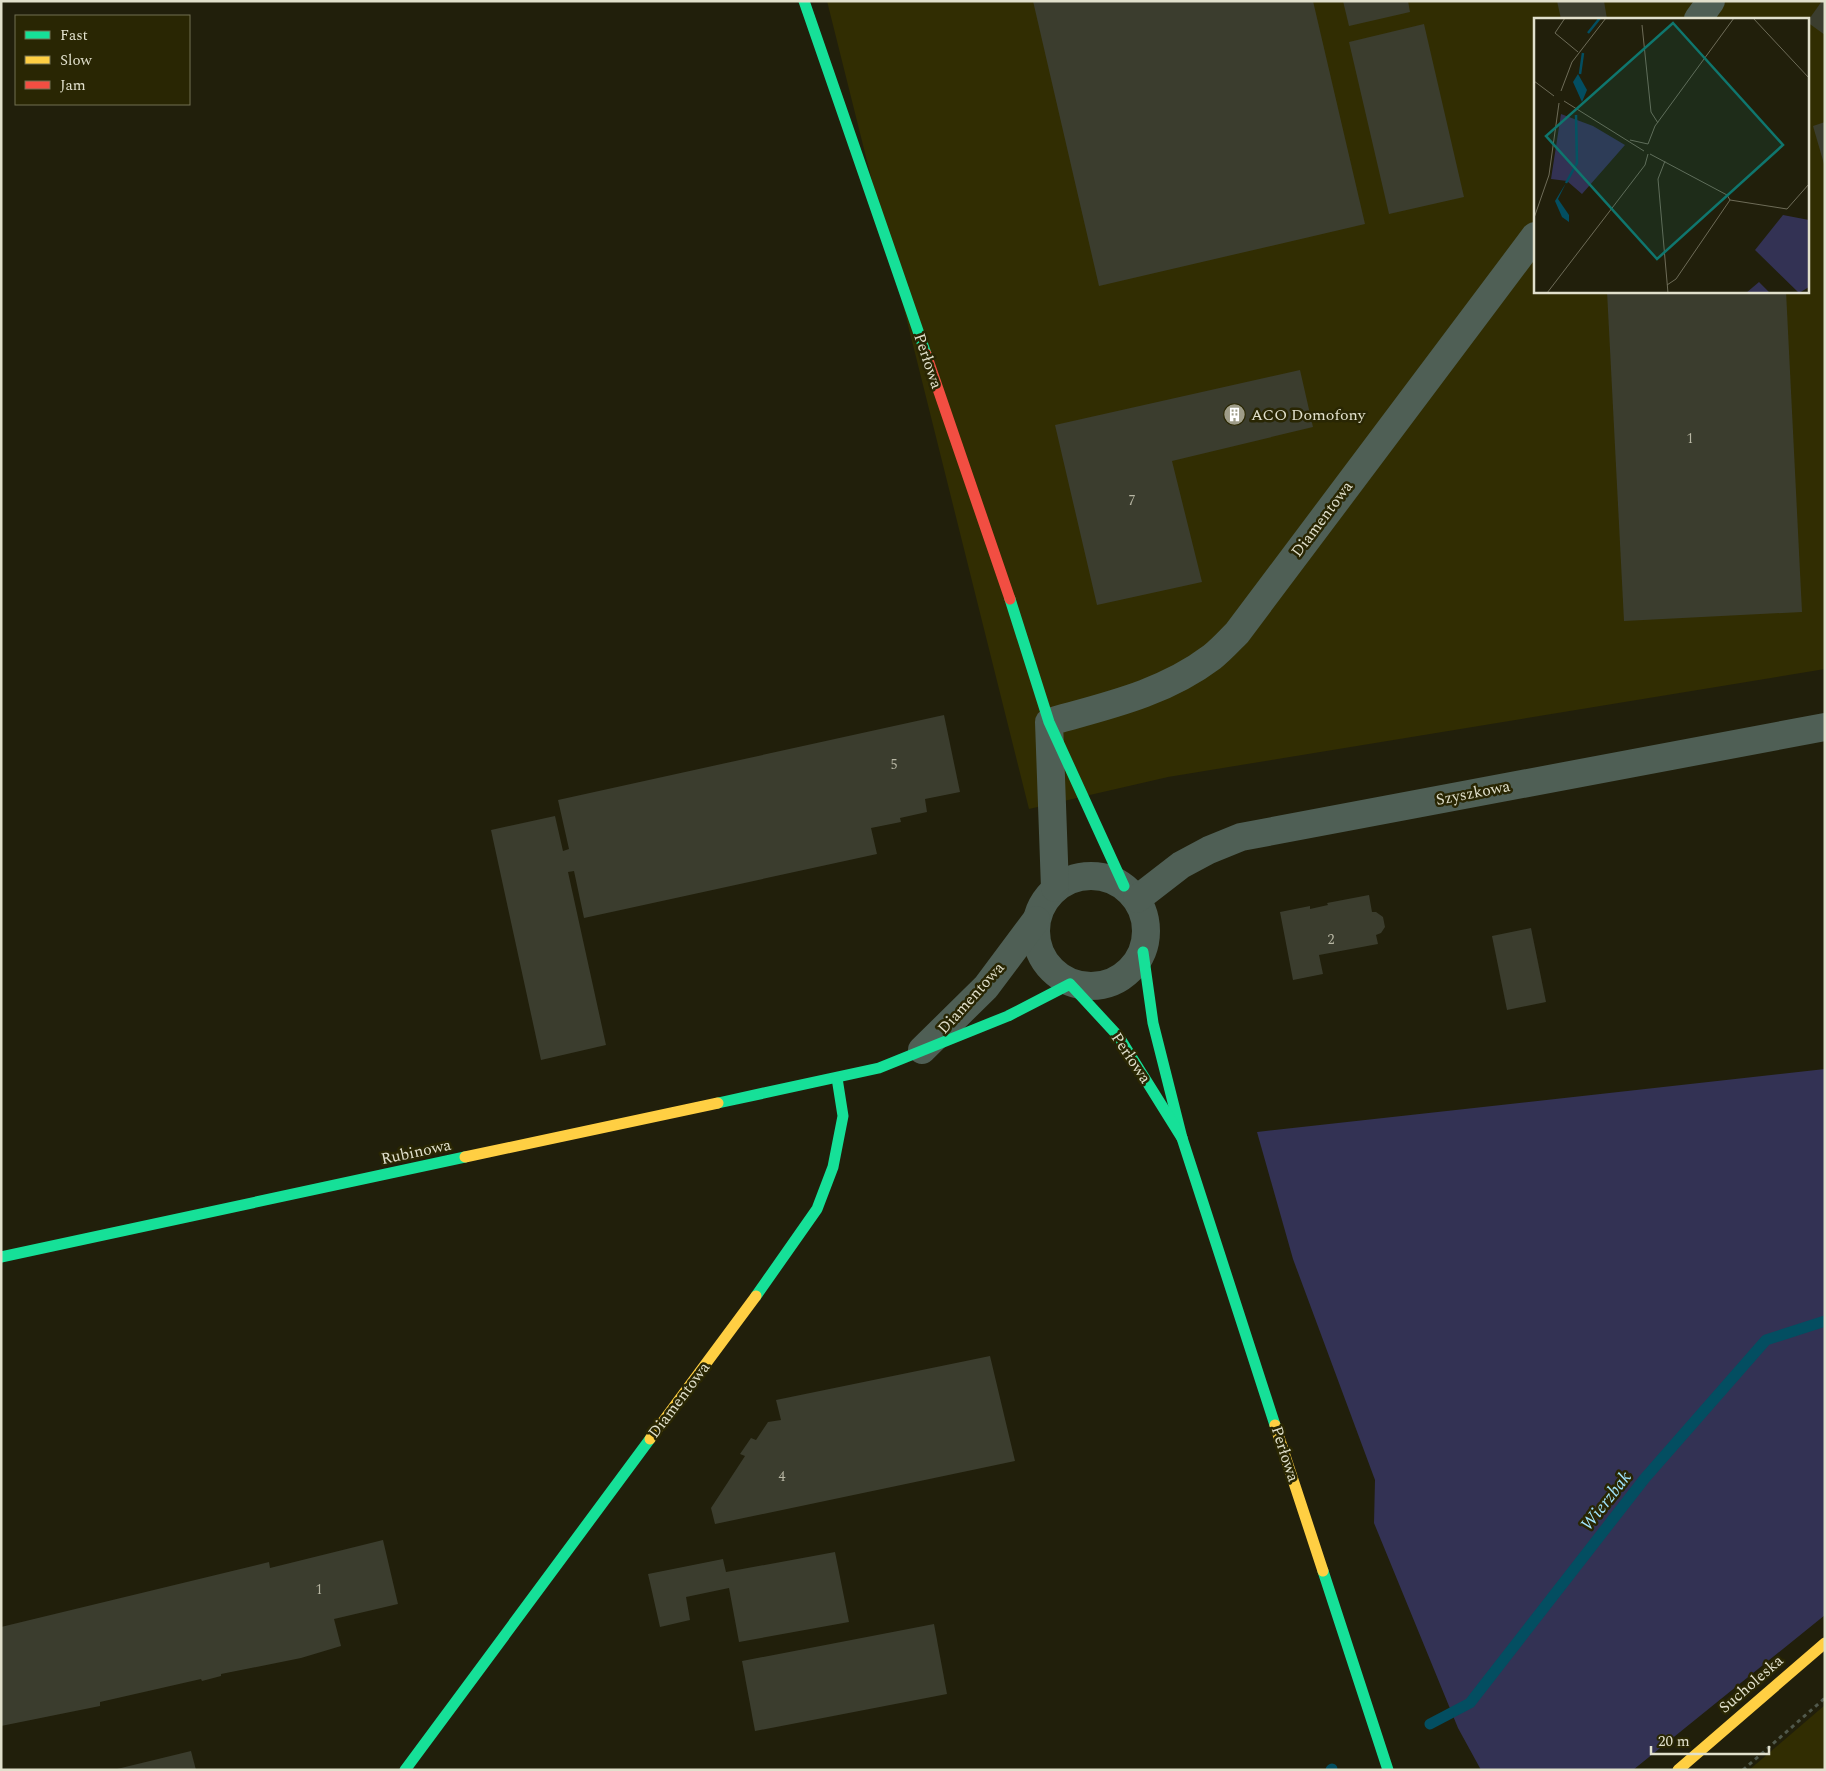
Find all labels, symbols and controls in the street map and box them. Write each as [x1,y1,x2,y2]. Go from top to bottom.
legend [15,15,190,105]
inset map [1534,18,1808,292]
text: Fast [60,24,88,47]
text: Slow [60,49,92,72]
text: Jam [60,74,86,97]
street label: Perłowa [907,330,949,392]
building icon: ACO Domofony [1223,403,1247,427]
place label: ACO Domofony [1251,403,1367,427]
house number: 1 [1687,428,1694,449]
street label: Diamentowa [1285,476,1359,562]
house number: 7 [1129,490,1136,511]
house number: 5 [891,754,898,775]
street label: Szyszkowa [1434,774,1512,812]
house number: 2 [1328,929,1335,950]
street label: Diamentowa [932,956,1010,1040]
street label: Perłowa [1105,1028,1157,1089]
street label: Rubinowa [379,1133,454,1171]
street label: Diamentowa [642,1357,716,1443]
street label: Perłowa [1265,1423,1305,1485]
water label: Wierzbak [1574,1465,1639,1537]
house number: 4 [779,1466,786,1487]
house number: 1 [316,1579,323,1600]
street label: Sucholeska [1713,1649,1789,1719]
scale bar [1651,1724,1768,1756]
text: 20 m [1658,1730,1690,1753]

